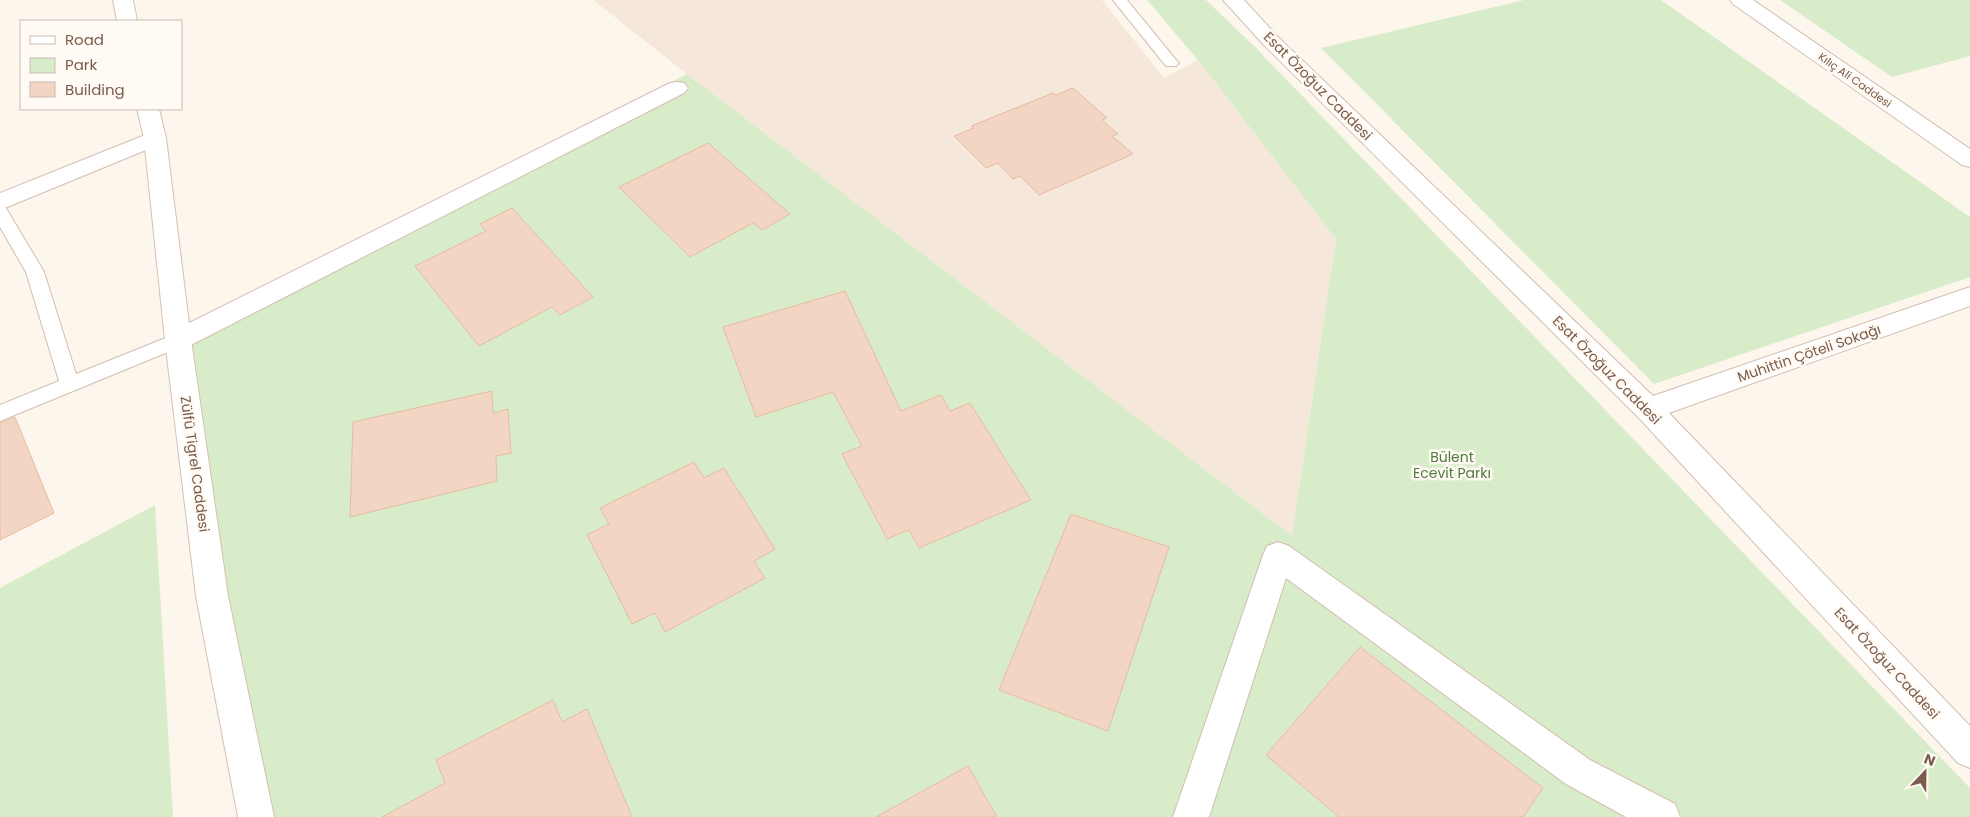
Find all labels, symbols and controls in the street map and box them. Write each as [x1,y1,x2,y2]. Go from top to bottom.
legend [20,20,182,110]
street label: Esat Özoğuz Caddesi [1259,27,1377,145]
text: Road [65,29,104,50]
street label: Kılıç Ali Caddesi [1815,49,1895,111]
text: Park [65,54,97,75]
text: Building [65,79,125,100]
street label: Esat Özoğuz Caddesi [1548,311,1666,429]
street label: Muhittin Çöteli Sokağı [1735,319,1883,387]
street label: Zülfü Tigrel Caddesi [176,395,214,533]
park label: Bülent Ecevit Parkı [1413,447,1491,483]
street label: Esat Özoğuz Caddesi [1830,603,1944,723]
north arrow [1900,747,1950,797]
text: N [1921,749,1938,771]

